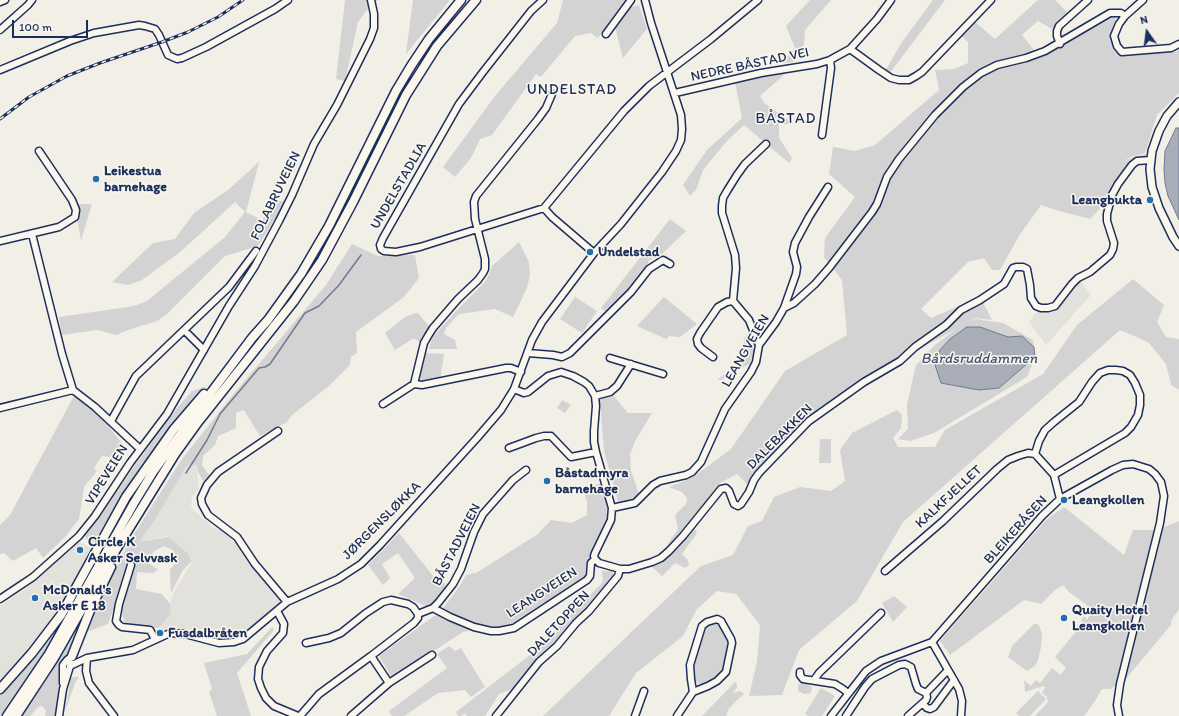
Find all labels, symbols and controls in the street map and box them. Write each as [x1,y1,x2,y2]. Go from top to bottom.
scale bar [14,12,90,38]
north arrow [1127,12,1167,52]
text: N [1139,13,1149,27]
text: 100 m [19,20,52,34]
street label: NEDRE BÅSTAD VEI [689,44,811,86]
district label: UNDELSTAD [527,81,617,99]
district label: BÅSTAD [755,110,817,128]
street label: UNDELSTADLIA [367,139,431,233]
street label: FOLABRUVEIEN [247,149,305,243]
place label: Leikestua barnehage [104,163,167,196]
marker: Leikestua barnehage [91,174,101,184]
place label: Leangbukta [1071,192,1142,208]
marker: Leangbukta [1145,195,1155,205]
place label: Undelstad [598,244,659,260]
marker: Undelstad [585,247,595,257]
street label: LEANGVEIEN [718,312,774,390]
water label: Bårdsruddammen [921,350,1037,368]
street label: DALEBAKKEN [744,401,816,473]
street label: VIPEVEIEN [82,442,132,508]
street label: KALKFJELLET [912,462,986,532]
place label: Båstadmyra barnehage [555,465,628,498]
marker: Båstadmyra barnehage [542,476,552,486]
street label: JØRGENSLØKKA [339,478,425,564]
street label: BLEIKERÅSEN [981,492,1051,568]
place label: Leangkollen [1072,492,1145,508]
marker: Leangkollen [1059,495,1069,505]
street label: BÅSTADVEIEN [429,501,485,589]
place label: Circle K Asker Selvvask [88,534,177,566]
marker: Circle K Asker Selvvask [75,545,85,555]
street label: LEANGVEIEN [503,564,581,622]
place label: McDonald's Asker E 18 [43,582,111,614]
street label: DALETOPPEN [524,588,594,660]
marker: McDonald's Asker E 18 [30,593,40,603]
place label: Quaity Hotel Leangkollen [1072,602,1148,634]
marker: Quaity Hotel Leangkollen [1059,613,1069,623]
place label: Fusdalbråten [168,625,247,641]
marker: Fusdalbråten [155,628,165,638]

